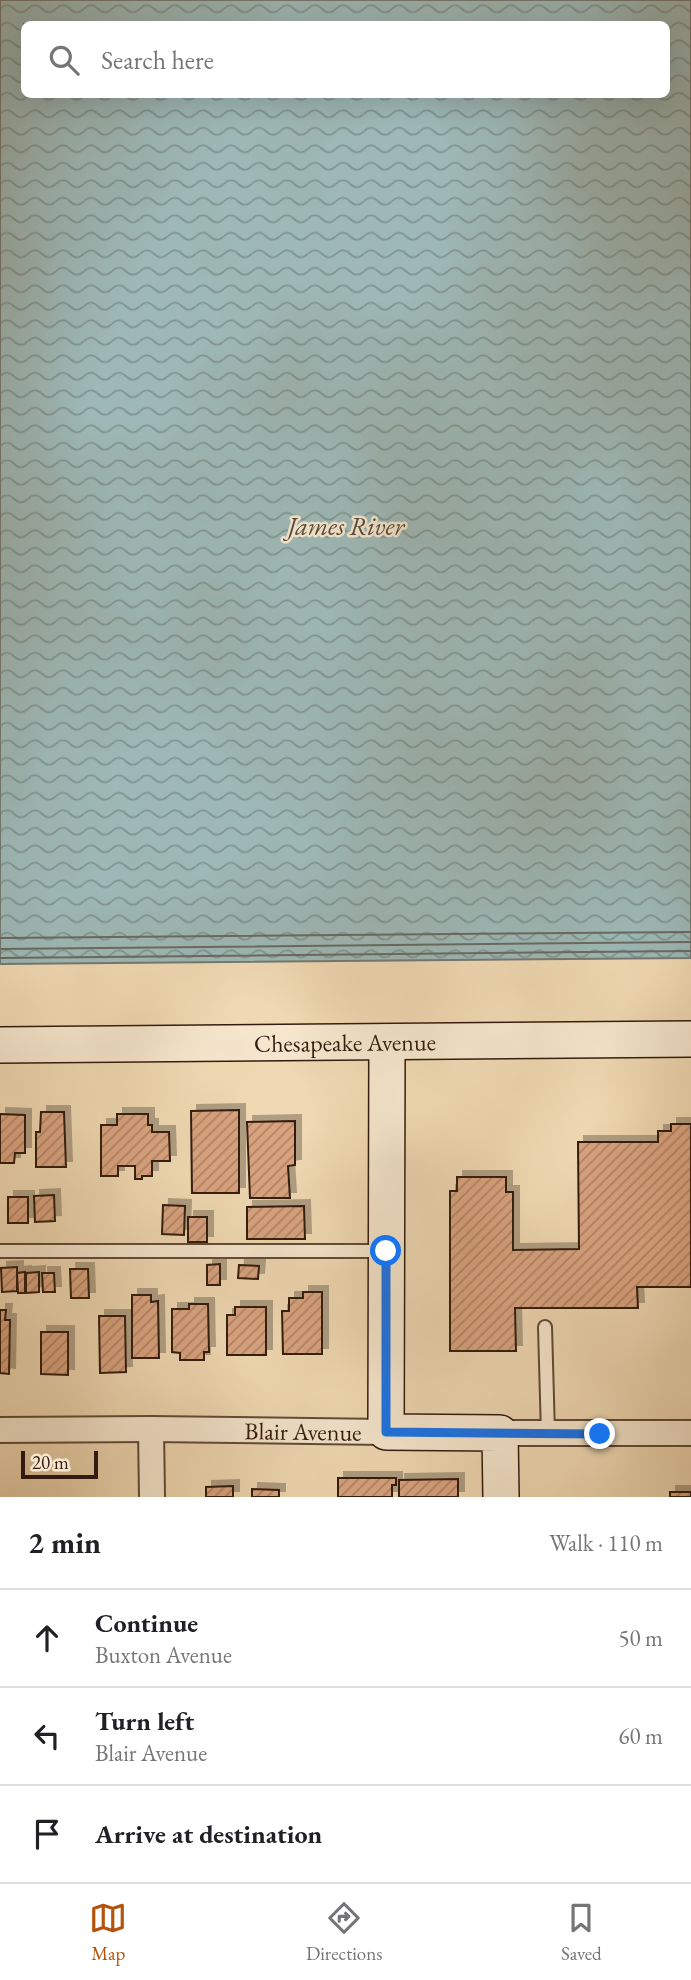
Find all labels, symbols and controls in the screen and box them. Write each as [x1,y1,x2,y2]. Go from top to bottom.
search box [21,21,670,98]
icon: search [45,41,83,79]
text: Search here [101,43,214,77]
water label: James River [283,509,405,543]
street label: Chesapeake Avenue [254,1026,436,1058]
route start [370,1235,401,1266]
street label: Blair Avenue [244,1415,362,1447]
route end [584,1418,615,1449]
scale bar [21,1448,98,1480]
text: 20 m [32,1450,69,1475]
text: 2 min [28,1523,101,1562]
text: Walk · 110 m [549,1528,663,1558]
text: Continue [95,1606,198,1640]
icon: ahead [28,1619,66,1657]
text: 50 m [618,1623,663,1653]
text: Buxton Avenue [95,1640,232,1670]
text: Turn left [95,1704,194,1738]
icon: left [28,1717,66,1755]
text: 60 m [618,1721,663,1751]
text: Blair Avenue [95,1738,207,1768]
icon: arrive [28,1815,66,1853]
text: Arrive at destination [95,1817,322,1851]
tab: Map [89,1899,127,1966]
tab: Directions [306,1899,382,1966]
tab: Saved [561,1899,602,1966]

